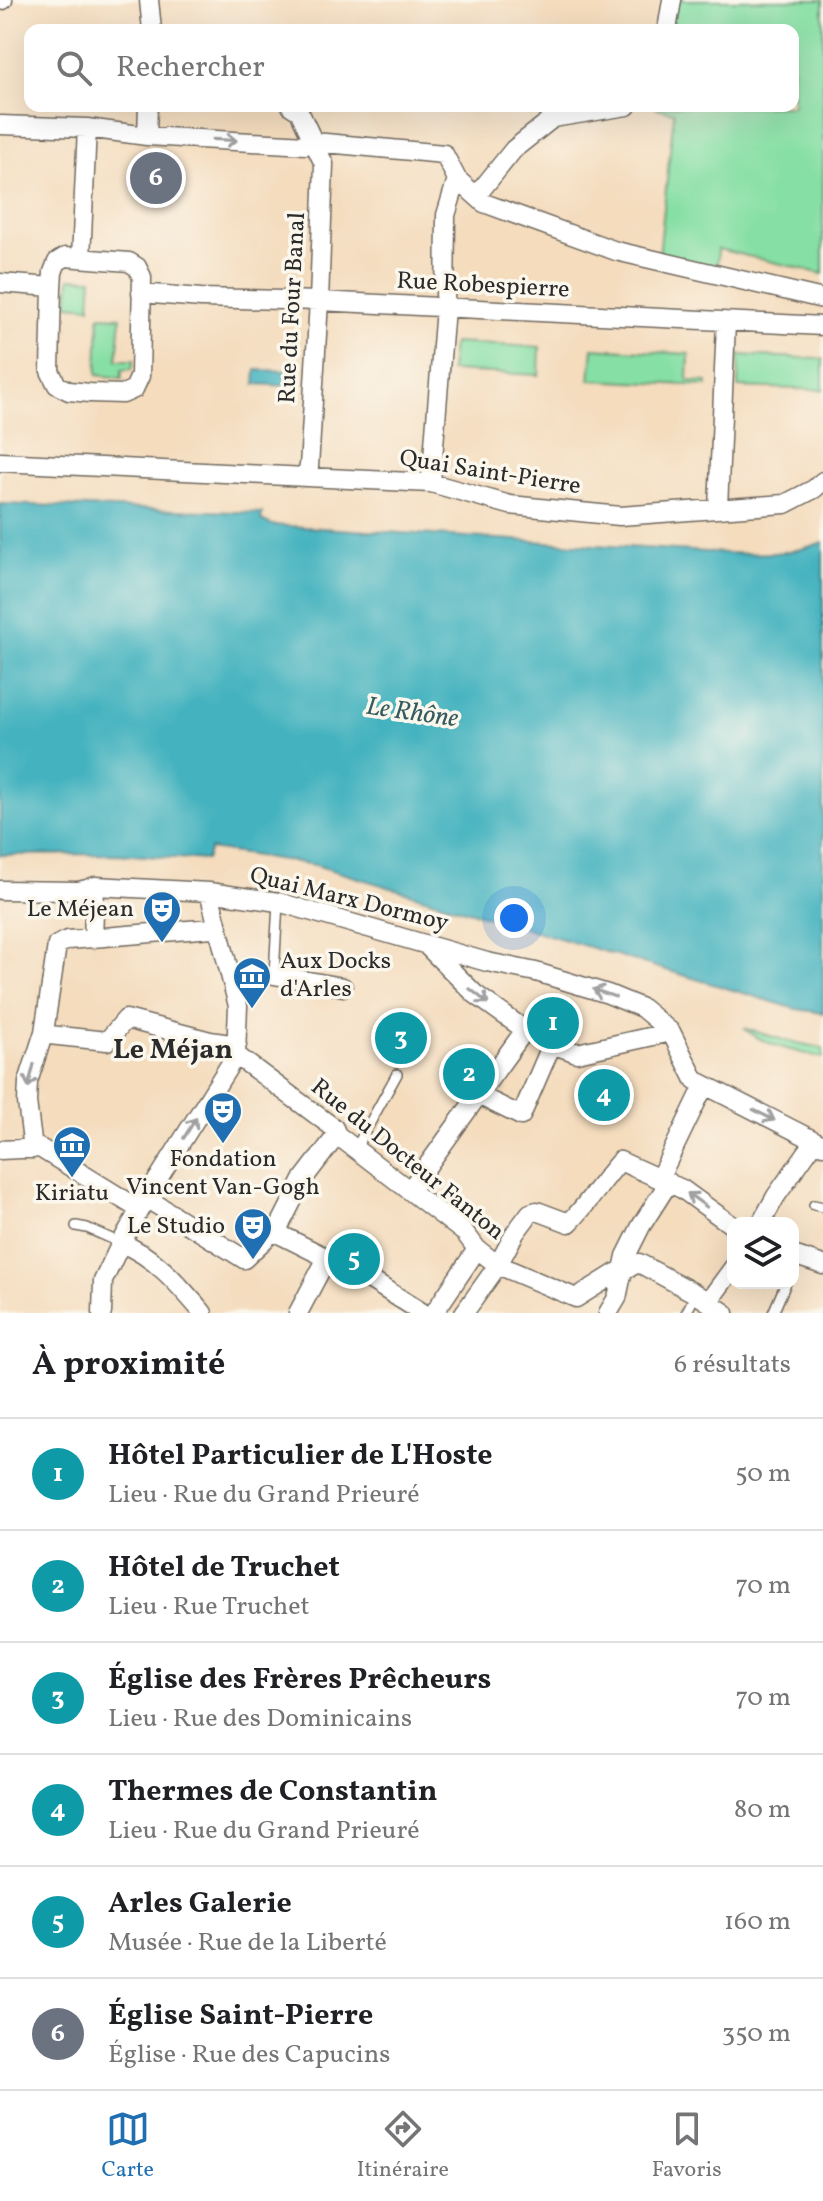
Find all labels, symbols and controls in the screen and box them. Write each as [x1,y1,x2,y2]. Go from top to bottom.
search box [24,24,799,112]
icon: search [52,46,96,90]
text: Rechercher [116,47,265,89]
one-way arrow [211,133,238,148]
pin: 6 [130,148,182,208]
street label: Rue du Four Banal [271,211,315,405]
street label: Rue Robespierre [396,264,570,308]
street label: Quai Saint-Pierre [397,442,583,504]
water label: Le Rhône [364,689,461,737]
street label: Quai Marx Dormoy [246,859,452,941]
theatre icon: Le Méjean [141,889,183,944]
place label: Le Méjean [27,893,134,927]
your location [494,898,534,938]
place label: Aux Docks d'Arles [280,945,391,1007]
museum icon: Aux Docks d'Arles [231,955,273,1010]
one-way arrow [592,985,617,1000]
one-way arrow [468,987,489,1005]
pin: 1 [527,993,579,1053]
pin: 3 [375,1008,427,1068]
district label: Le Méjan [113,1031,233,1070]
pin: 2 [443,1044,495,1104]
one-way arrow [23,1062,38,1088]
pin: 4 [578,1065,630,1125]
street label: Rue du Docteur Fanton [303,1071,511,1249]
theatre icon: Fondation Vincent Van-Gogh [202,1090,244,1145]
one-way arrow [751,1108,775,1124]
one-way arrow [181,1118,198,1140]
museum icon: Kiriatu [51,1124,93,1179]
place label: Fondation Vincent Van-Gogh [126,1143,320,1205]
place label: Kiriatu [35,1177,109,1211]
one-way arrow [687,1192,709,1208]
theatre icon: Le Studio [232,1206,274,1261]
place label: Le Studio [127,1210,225,1244]
map controls [727,1217,799,1289]
button: layers [727,1217,799,1289]
pin: 5 [328,1229,380,1289]
text: À proximité [32,1342,225,1389]
text: 6 résultats [674,1347,791,1383]
text: Hôtel Particulier de L'Hoste [108,1435,493,1477]
text: 1 [53,1456,63,1492]
text: 50 m [735,1456,791,1492]
text: Lieu · Rue du Grand Prieuré [108,1477,420,1513]
text: Hôtel de Truchet [108,1547,340,1589]
text: 2 [51,1568,65,1604]
text: 70 m [736,1568,791,1604]
text: Lieu · Rue Truchet [108,1589,310,1625]
text: Église des Frères Prêcheurs [108,1659,491,1701]
text: 3 [51,1680,65,1716]
text: 70 m [736,1680,791,1716]
text: Lieu · Rue des Dominicains [108,1701,412,1737]
text: Thermes de Constantin [108,1771,438,1813]
text: 4 [50,1792,66,1828]
text: 80 m [734,1792,791,1828]
text: Lieu · Rue du Grand Prieuré [108,1813,420,1849]
text: Arles Galerie [108,1883,292,1925]
text: 5 [52,1904,64,1940]
text: 160 m [724,1904,791,1940]
text: Musée · Rue de la Liberté [108,1925,387,1961]
text: Église Saint-Pierre [108,1995,373,2037]
text: 6 [51,2016,65,2052]
text: 350 m [722,2016,791,2052]
text: Église · Rue des Capucins [108,2037,390,2073]
tab: Carte [101,2107,154,2186]
tab: Itinéraire [357,2107,449,2186]
tab: Favoris [652,2107,722,2186]

